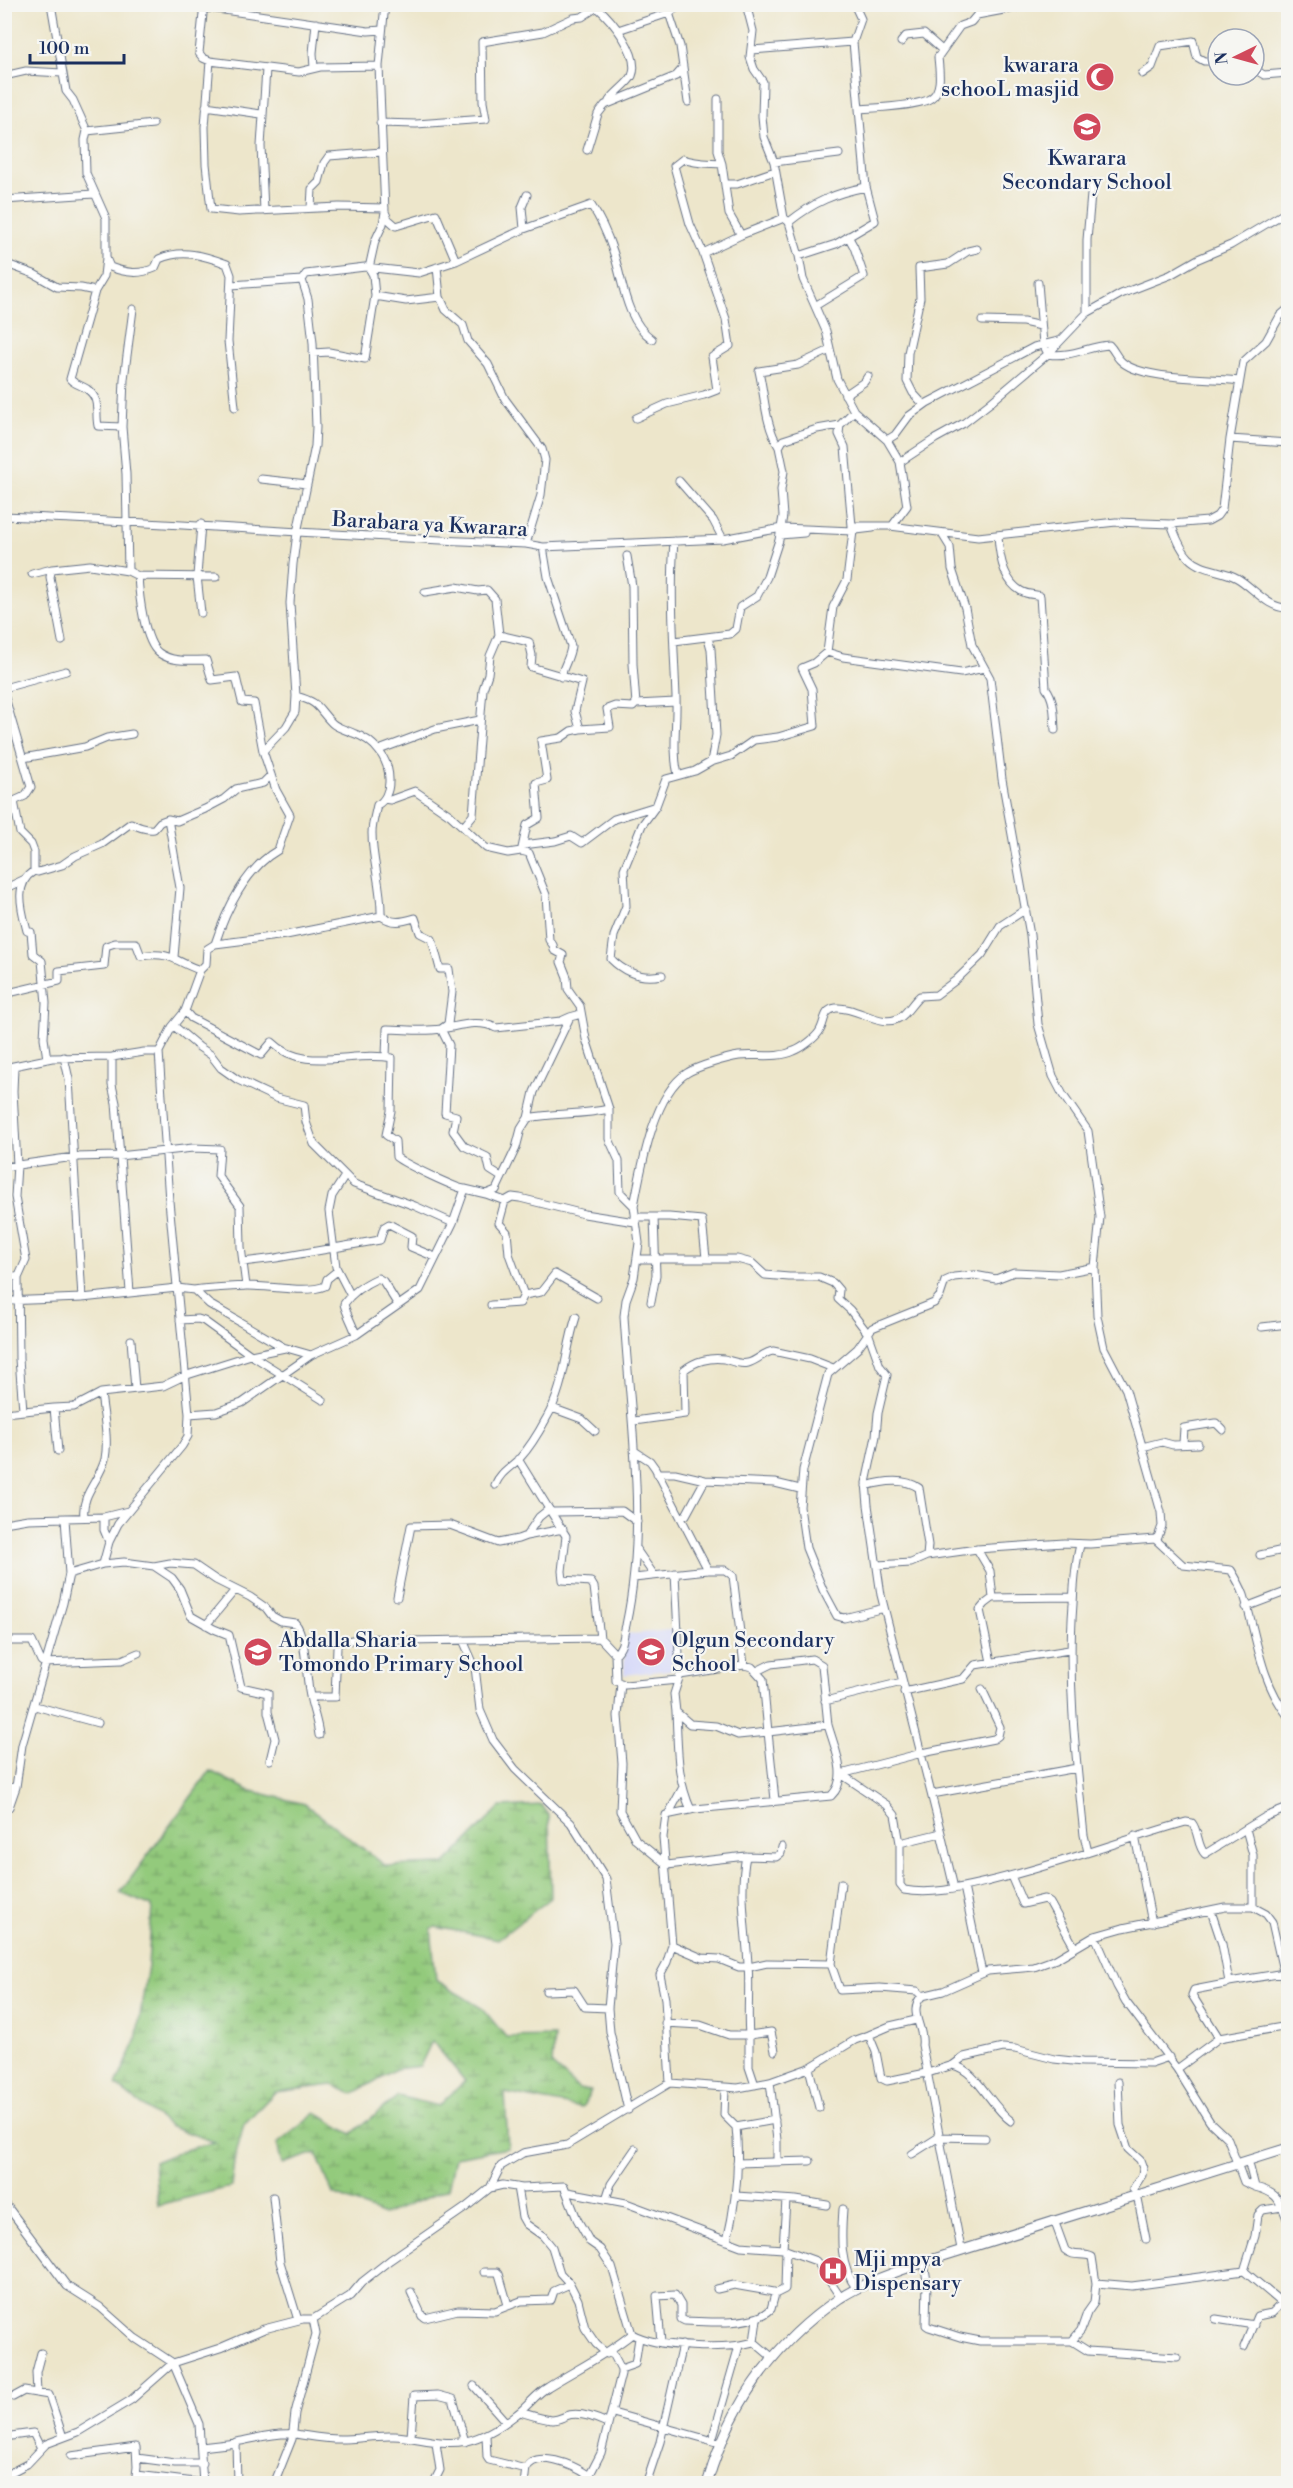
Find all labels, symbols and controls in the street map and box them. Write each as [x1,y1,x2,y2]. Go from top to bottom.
scale bar [30,27,124,65]
north arrow [1206,27,1266,87]
text: 100 m [39,37,90,60]
text: N [1212,51,1233,65]
place label: kwarara schooL masjid [941,53,1079,103]
mosque icon: kwarara schooL masjid [1084,61,1116,93]
school or university icon: Kwarara Secondary School [1071,111,1103,143]
place label: Kwarara Secondary School [1002,146,1172,196]
street label: Barabara ya Kwarara [330,507,529,543]
place label: Abdalla Sharia Tomondo Primary School [278,1628,523,1678]
place label: Olgun Secondary School [672,1628,835,1678]
school or university icon: Abdalla Sharia Tomondo Primary School [242,1636,274,1668]
school or university icon: Olgun Secondary School [635,1636,667,1668]
place label: Mji mpya Dispensary [854,2247,962,2297]
hospital icon: Mji mpya Dispensary [817,2255,849,2287]

